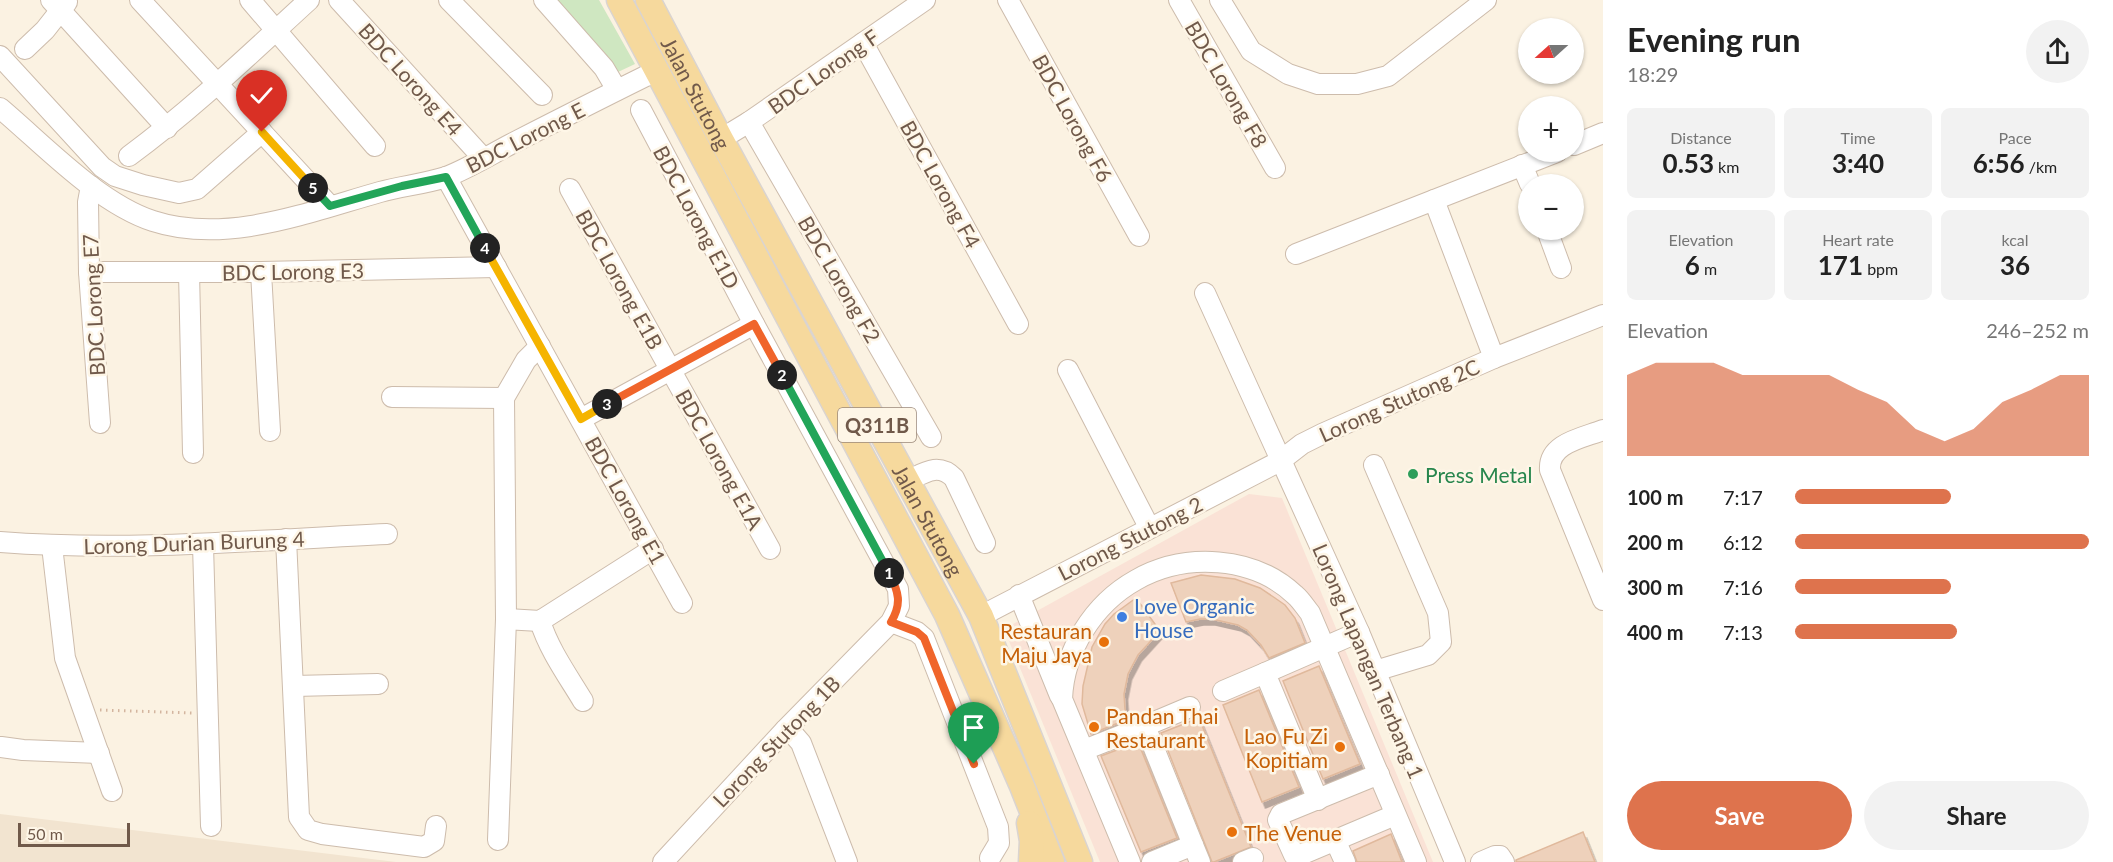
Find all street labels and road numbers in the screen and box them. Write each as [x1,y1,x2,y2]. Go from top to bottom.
street label: BDC Lorong F8 [1181,16,1273,152]
street label: BDC Lorong E4 [354,18,468,140]
street label: BDC Lorong F [763,23,883,118]
street label: Jalan Stutong [657,32,737,154]
street label: BDC Lorong F6 [1028,50,1118,186]
street label: BDC Lorong E [461,96,589,178]
street label: BDC Lorong F4 [896,116,986,252]
street label: BDC Lorong E1D [649,141,745,293]
street label: BDC Lorong E1B [571,205,669,353]
street label: BDC Lorong F2 [794,211,886,347]
street label: BDC Lorong E7 [77,233,109,377]
street label: BDC Lorong E3 [222,257,364,285]
street label: Lorong Stutong 2C [1315,353,1483,447]
street label: BDC Lorong E1A [671,384,769,534]
road number: Q311B [838,408,916,442]
street label: BDC Lorong E1 [581,432,671,568]
street label: Jalan Stutong [888,460,969,580]
street label: Lorong Stutong 2 [1054,491,1206,585]
street label: Lorong Durian Burung 4 [83,526,305,558]
street label: Lorong Lapangan Terbang 1 [1308,540,1430,782]
street label: Lorong Stutong 1B [707,670,845,812]

